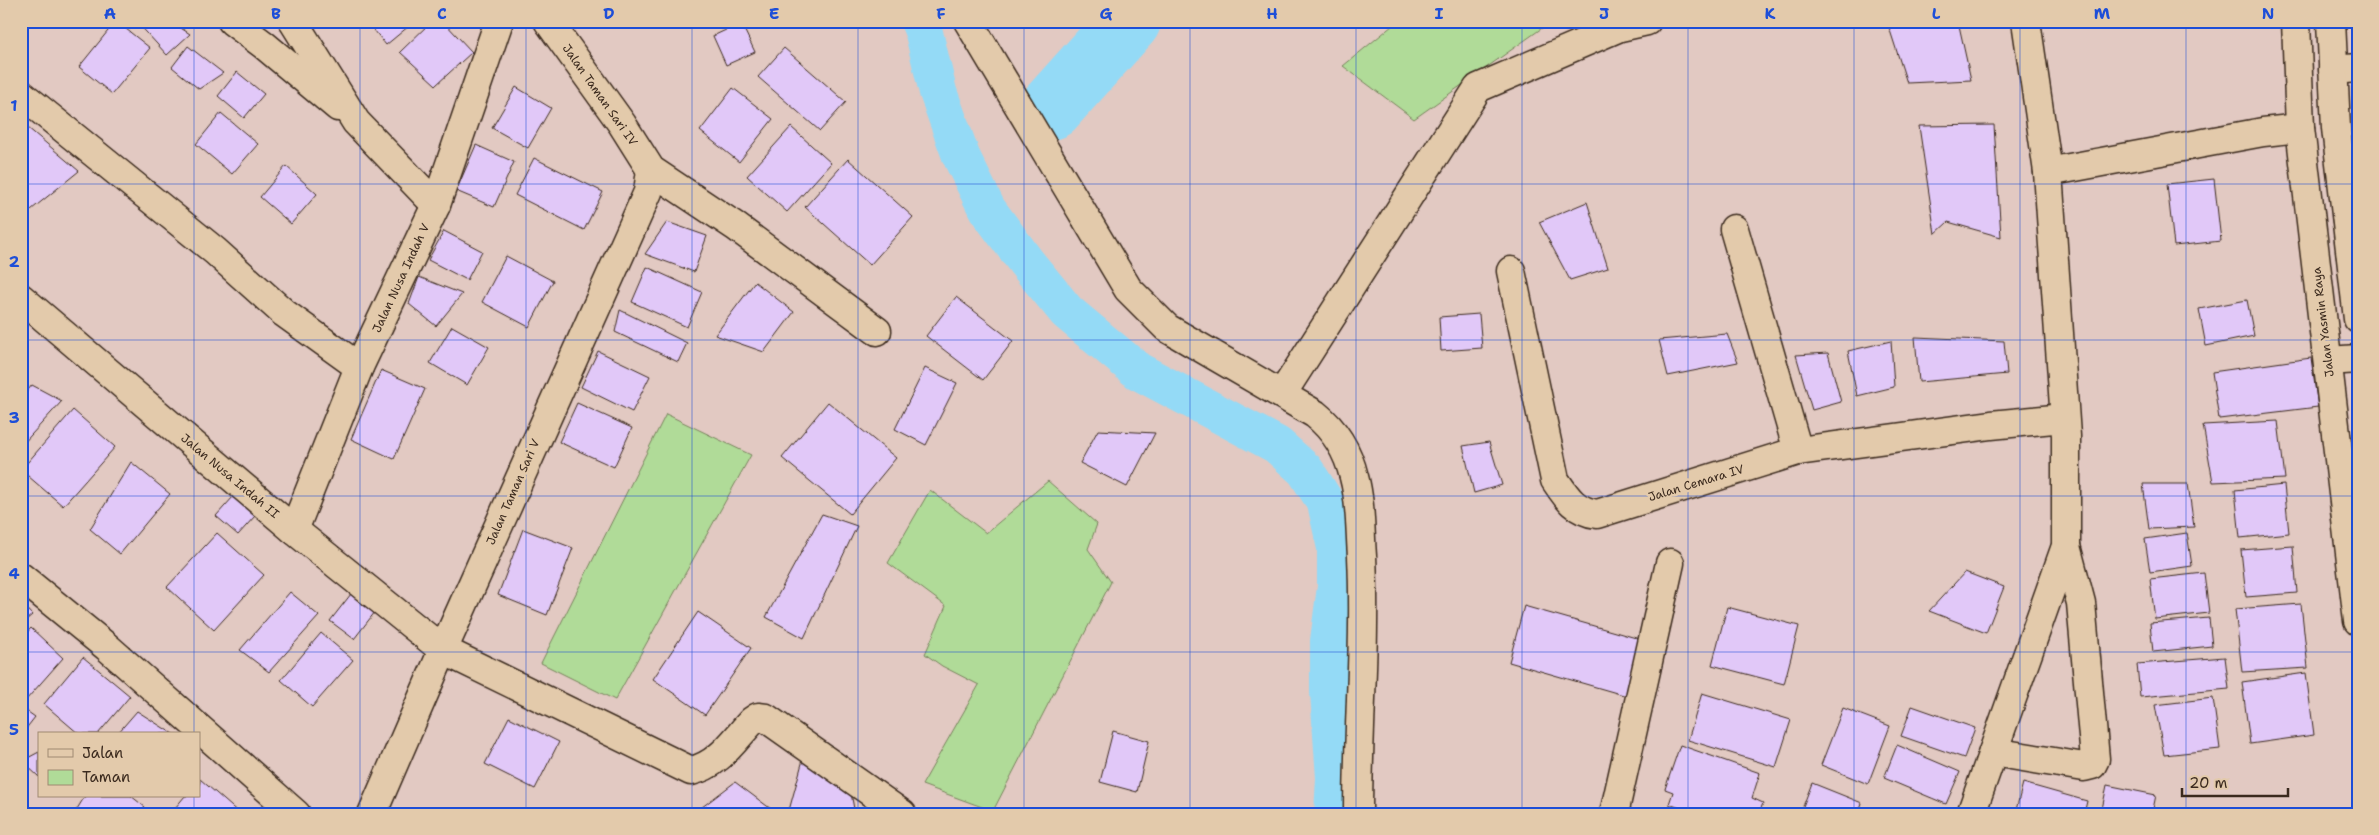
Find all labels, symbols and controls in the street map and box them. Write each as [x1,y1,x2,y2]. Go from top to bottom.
text: A [104,3,116,24]
text: B [271,3,281,24]
text: C [437,3,447,24]
text: D [603,3,615,24]
text: E [769,3,779,24]
text: F [936,3,946,24]
text: G [1100,3,1113,24]
text: H [1266,3,1278,24]
text: I [1435,3,1444,24]
text: J [1599,3,1609,24]
text: K [1765,3,1776,24]
text: L [1932,3,1941,24]
text: M [2094,3,2111,24]
text: N [2262,3,2274,24]
street label: Jalan Taman Sari IV [559,41,641,149]
text: 1 [10,95,18,116]
street label: Jalan Nusa Indah V [369,221,433,335]
text: 2 [8,251,20,272]
street label: Jalan Yasmin Raya [2308,266,2338,378]
text: 3 [8,407,20,428]
street label: Jalan Nusa Indah II [177,430,283,522]
street label: Jalan Taman Sari V [482,437,544,547]
street label: Jalan Cemara IV [1646,461,1746,505]
text: 4 [8,563,20,584]
text: 5 [9,719,19,740]
legend [38,732,200,798]
text: Jalan [82,743,123,763]
scale bar [2182,765,2288,797]
text: Taman [82,767,130,787]
text: 20 m [2189,773,2228,793]

